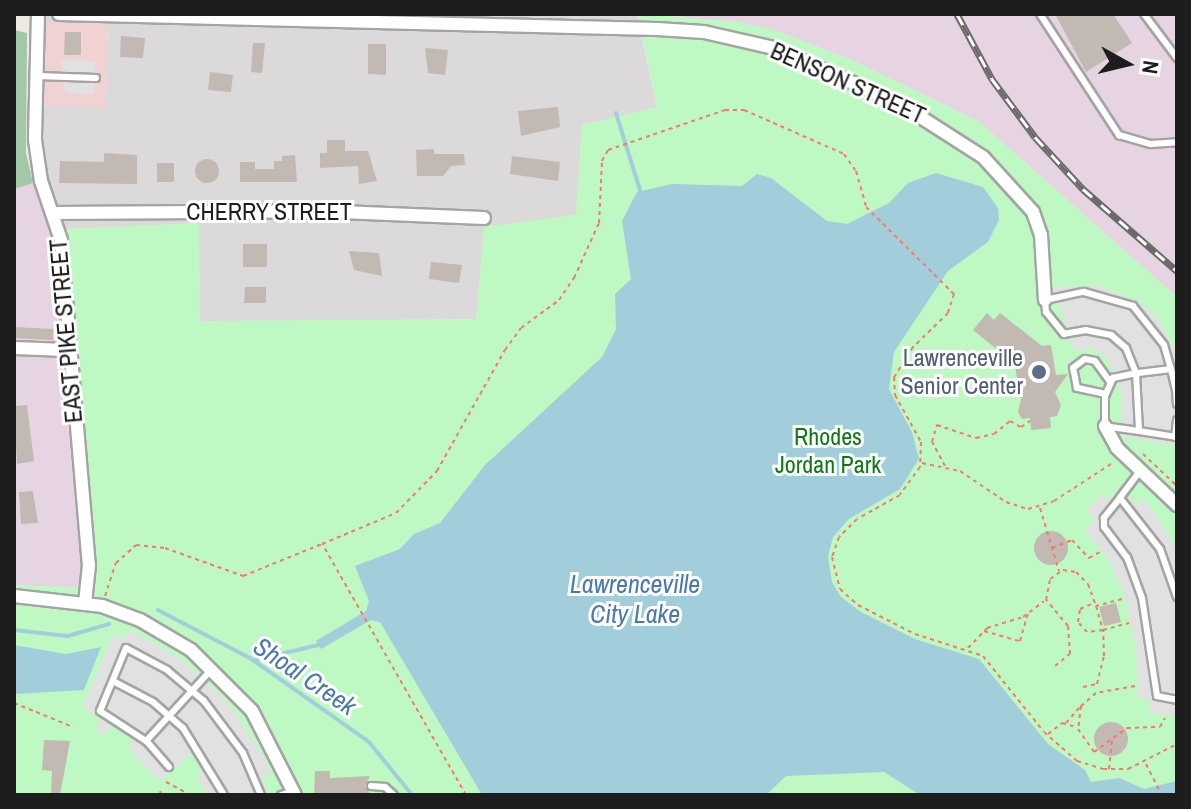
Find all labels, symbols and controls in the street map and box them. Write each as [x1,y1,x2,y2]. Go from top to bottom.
north arrow [1087,24,1167,104]
street label: BENSON STREET [766,36,930,130]
text: N [1135,59,1167,76]
street label: CHERRY STREET [186,198,352,226]
street label: EAST PIKE STREET [44,238,88,424]
place label: Lawrenceville Senior Center [900,344,1023,400]
marker: Lawrenceville Senior Center [1030,363,1048,381]
park label: Rhodes Jordan Park [775,423,881,479]
water label: Lawrenceville City Lake [570,568,700,630]
water label: Shoal Creek [248,630,362,722]

